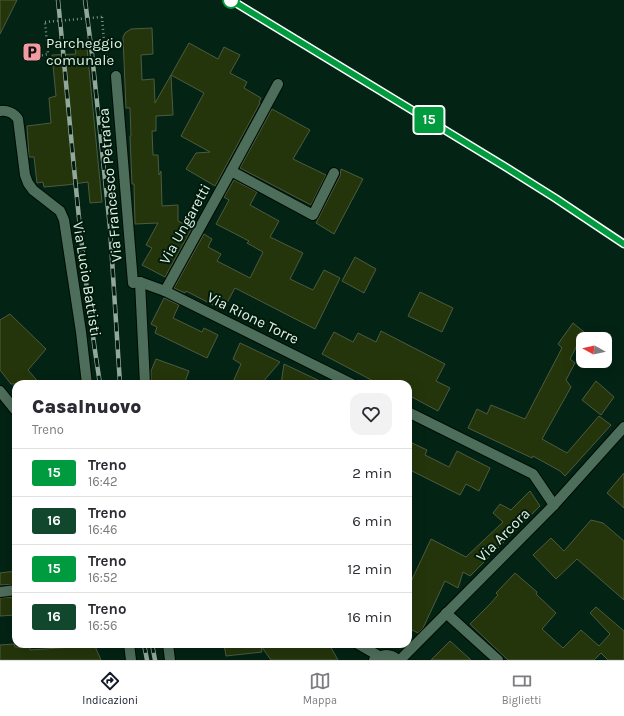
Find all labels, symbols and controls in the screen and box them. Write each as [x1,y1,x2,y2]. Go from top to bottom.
unlabelled marker [222,0,240,9]
place label: Parcheggio comunale [46,34,122,69]
parking icon: Parcheggio comunale [21,41,43,63]
street label: Via Francesco Petrarca [94,107,126,263]
line badge: 15 [411,107,447,133]
text: 15 [422,111,436,128]
street label: Via Ungaretti [156,181,214,267]
street label: Via Lucio Battisti [69,220,105,338]
street label: Via Rione Torre [204,288,302,348]
north arrow [576,332,612,368]
map controls [576,332,612,368]
button: heart [350,393,392,435]
text: Casalnuovo [32,396,141,418]
text: Treno [32,422,64,437]
text: Treno [88,456,126,474]
text: 15 [47,464,61,481]
text: 2 min [352,464,392,482]
text: 16:42 [88,474,118,489]
text: Treno [88,504,126,522]
street label: Via Arcora [472,504,534,566]
text: 16 [47,512,61,529]
text: 6 min [352,512,392,530]
text: 16:46 [88,522,117,537]
text: Treno [88,552,126,570]
text: 15 [47,560,61,577]
text: 12 min [347,560,392,578]
text: 16:52 [88,570,118,585]
text: Treno [88,600,126,618]
text: 16 [47,608,61,625]
text: 16 min [347,608,392,626]
text: 16:56 [88,618,118,633]
tab: Indicazioni [82,670,138,707]
tab: Mappa [303,670,337,707]
tab: Biglietti [502,670,542,707]

